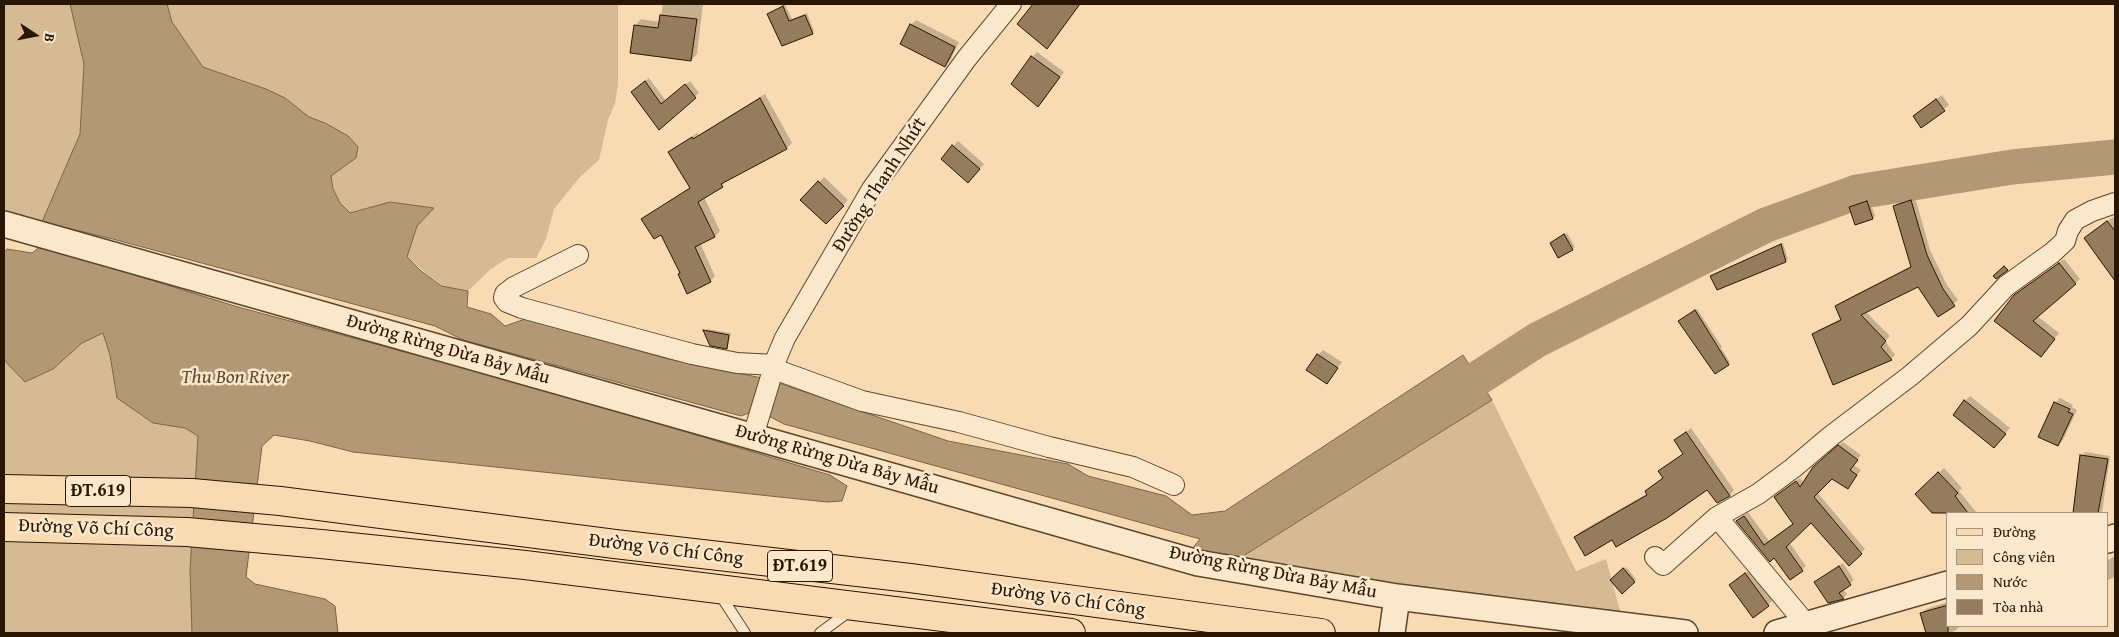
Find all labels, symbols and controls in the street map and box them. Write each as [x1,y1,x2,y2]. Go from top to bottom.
north arrow [10,10,60,60]
text: B [39,32,60,44]
street label: Đường Thanh Nhứt [828,113,932,257]
street label: Đường Rừng Dừa Bảy Mẫu [344,310,552,390]
water label: Thu Bon River [181,366,289,390]
street label: Đường Rừng Dừa Bảy Mẫu [733,420,941,500]
road number: ĐT.619 [66,476,130,506]
legend [1946,512,2109,627]
street label: Đường Võ Chí Công [18,515,174,543]
text: Đường [1993,521,2036,542]
street label: Đường Võ Chí Công [587,529,745,571]
street label: Đường Rừng Dừa Bảy Mẫu [1167,542,1379,604]
text: Công viên [1993,546,2055,567]
road number: ĐT.619 [768,550,832,582]
text: Nước [1993,571,2027,592]
street label: Đường Võ Chí Công [989,578,1147,622]
text: Tòa nhà [1993,596,2043,617]

